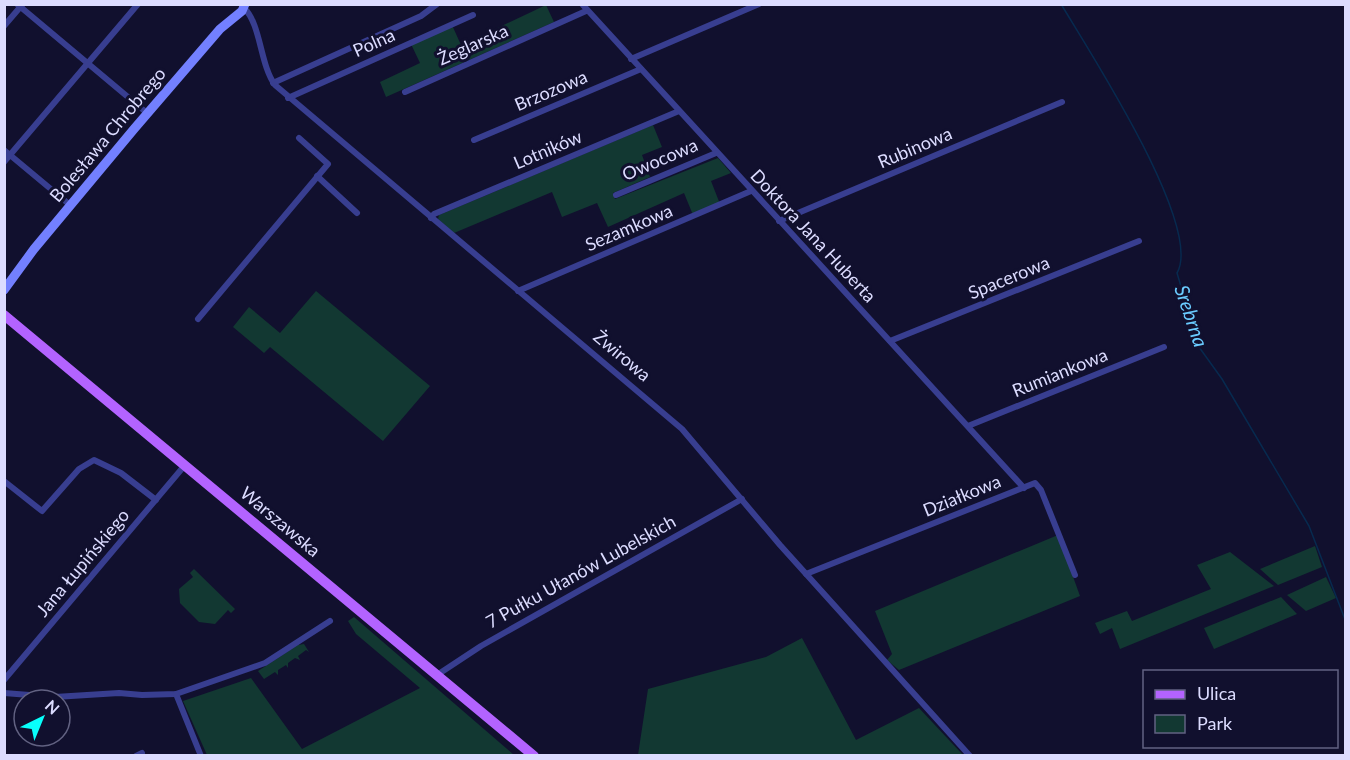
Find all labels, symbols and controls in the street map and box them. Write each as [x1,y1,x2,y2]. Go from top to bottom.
street label: Żeglarska [434,19,511,69]
street label: Polna [349,23,398,61]
street label: Bolesława Chrobrego [45,63,170,206]
street label: Brzozowa [511,65,590,115]
street label: Rubinowa [874,122,955,173]
street label: Lotników [510,125,585,173]
street label: Owocowa [618,133,701,185]
street label: Doktora Jana Huberta [746,164,881,306]
street label: Sezamkowa [582,199,676,255]
street label: Spacerowa [965,251,1053,303]
water label: Srebrna [1170,281,1214,350]
street label: Żwirowa [590,325,656,386]
street label: Rumiankowa [1009,343,1110,401]
street label: Działkowa [919,469,1004,521]
street label: Warszawska [236,481,325,561]
street label: Jana Łupińskiego [31,504,134,620]
street label: 7 Pułku Ułanów Lubelskich [482,510,679,633]
legend [1143,670,1338,748]
text: Ulica [1197,682,1236,704]
north arrow [12,688,72,748]
text: N [42,696,64,718]
text: Park [1197,712,1233,734]

